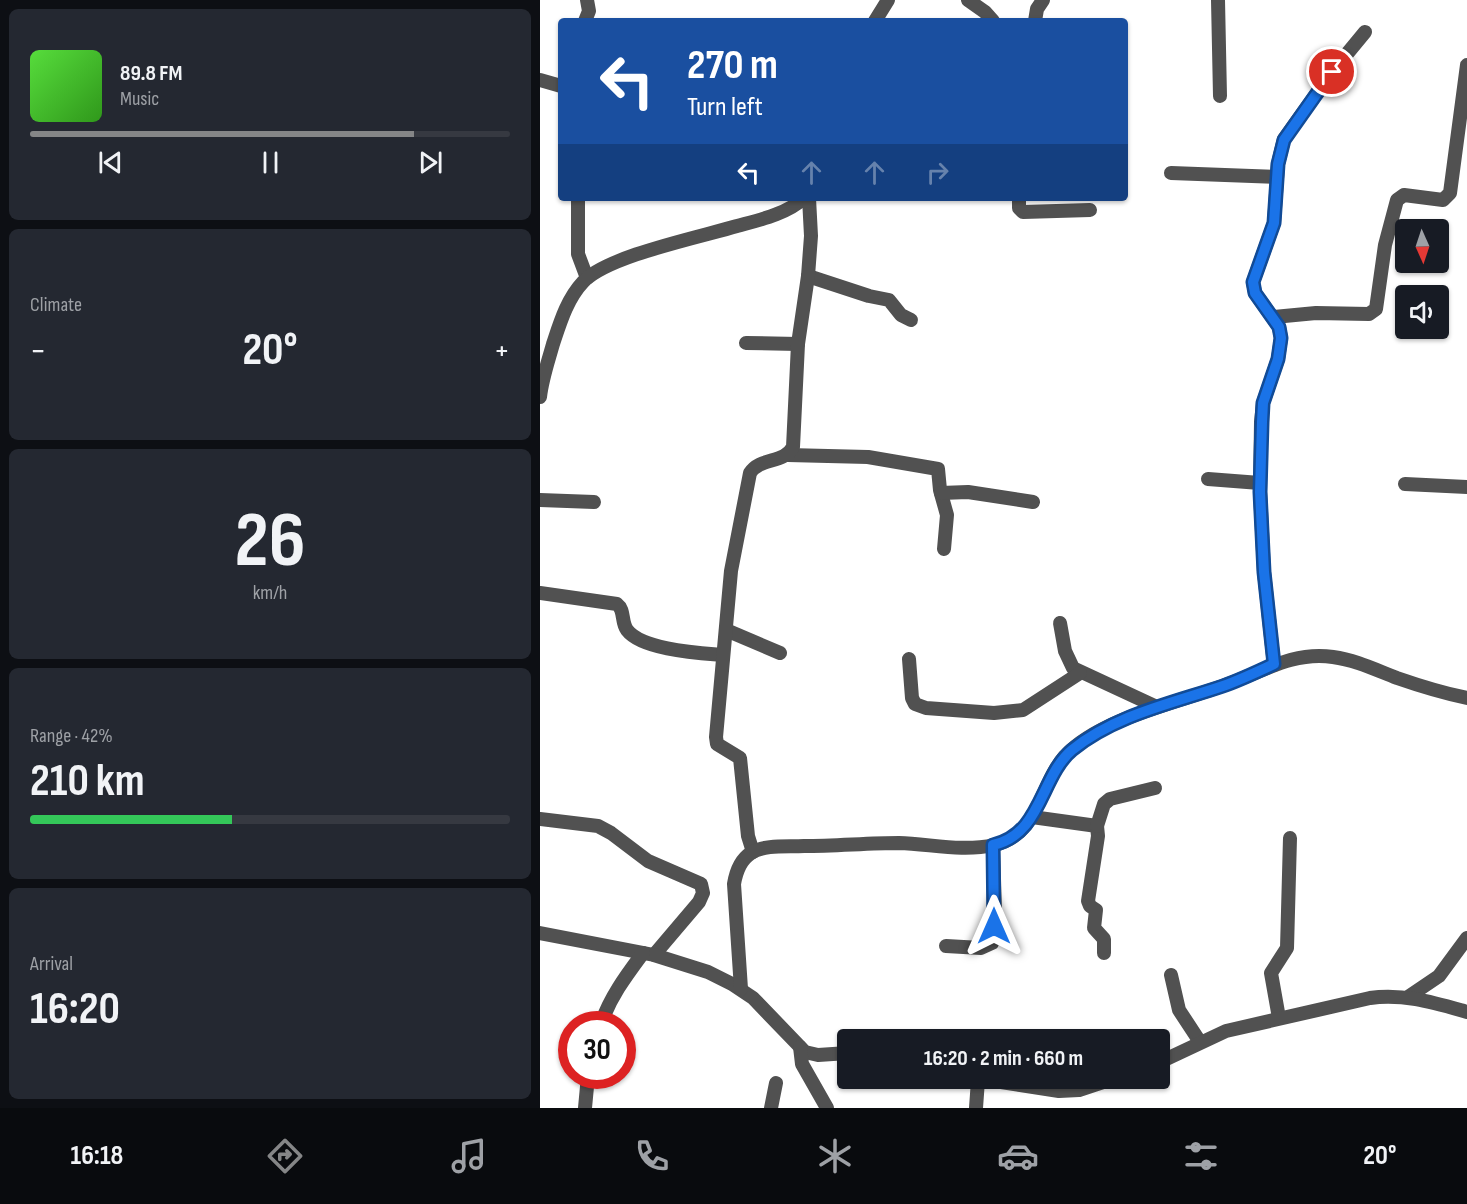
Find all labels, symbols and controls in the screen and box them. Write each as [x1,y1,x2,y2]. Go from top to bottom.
text: 270 m [687,40,778,91]
icon: left [588,42,666,120]
pin [1306,46,1357,97]
icon: arrive [1315,55,1348,88]
text: 89.8 FM [120,60,182,87]
text: Music [120,87,159,111]
text: Turn left [687,91,763,123]
icon: previous [94,146,127,179]
icon: pause [254,146,287,179]
icon: next [414,146,447,179]
icon: left [732,156,765,189]
icon: ahead [795,156,828,189]
icon: ahead [858,156,891,189]
icon: right [921,156,954,189]
north arrow [1395,219,1449,273]
map controls [1395,219,1449,339]
button: sound [1395,285,1449,339]
text: Climate [30,293,82,317]
text: 20° [242,323,298,378]
text: − [30,331,46,371]
text: + [494,331,510,371]
text: 26 [235,495,305,588]
text: km/h [253,581,287,605]
text: Range · 42% [30,724,113,748]
text: 210 km [30,754,145,809]
position arrow [962,894,1026,958]
text: Arrival [30,952,73,976]
text: 16:20 [30,982,120,1037]
speed limit sign: 30 [558,1011,636,1089]
text: 16:20 · 2 min · 660 m [924,1045,1083,1072]
icon: directions [264,1135,306,1177]
icon: music [448,1135,490,1177]
icon: phone [631,1135,673,1177]
icon: climate [814,1135,856,1177]
icon: car [997,1135,1039,1177]
icon: filters [1180,1135,1222,1177]
text: 16:18 [71,1140,123,1172]
text: 20° [1363,1140,1396,1172]

